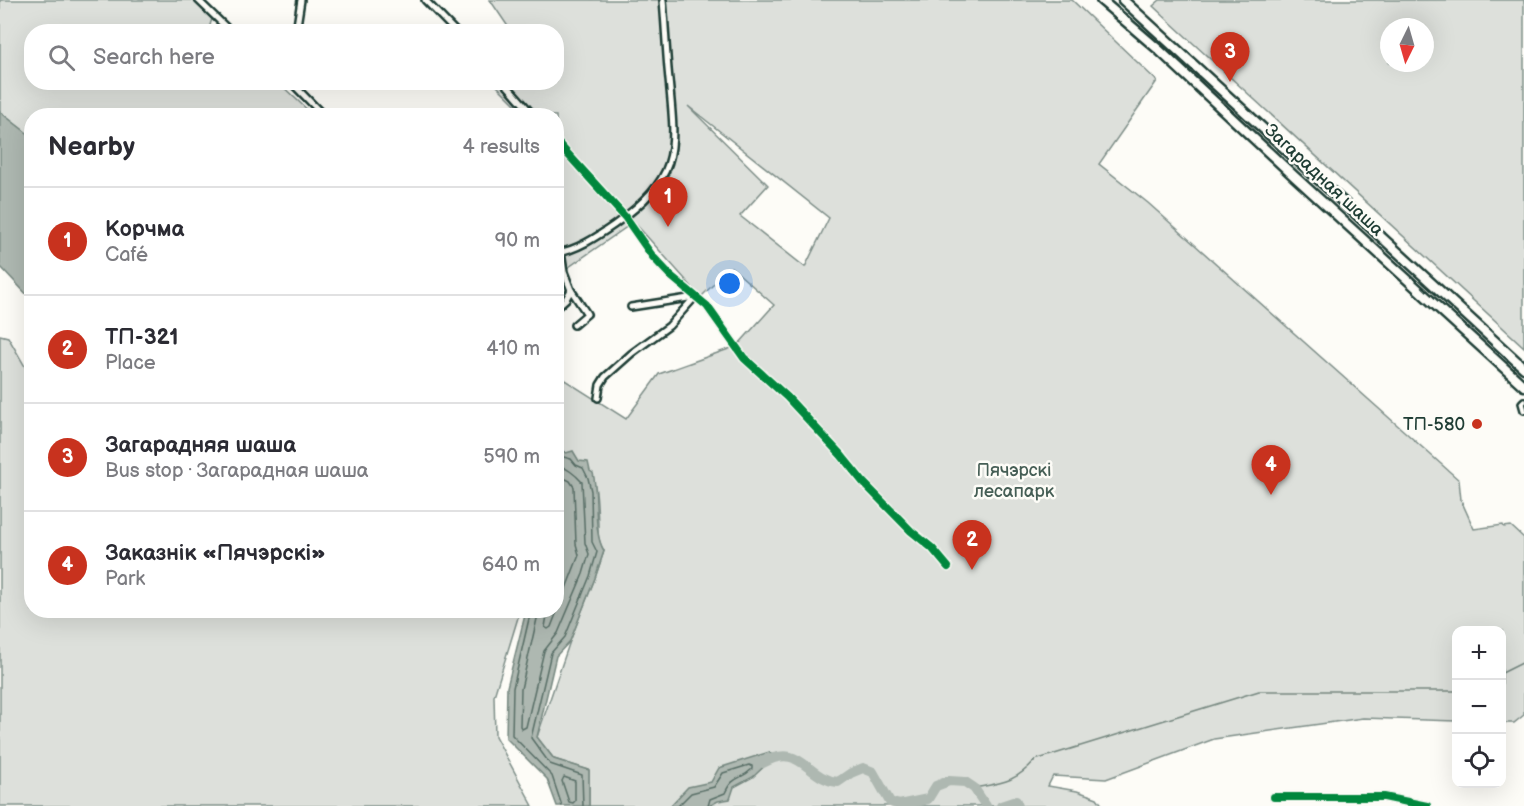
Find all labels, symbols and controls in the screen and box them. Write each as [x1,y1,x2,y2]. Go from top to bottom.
north arrow [1380,18,1434,72]
search box [24,24,564,90]
pin: 3 [1210,32,1250,82]
icon: search [45,41,78,74]
text: Search here [93,44,215,71]
street label: Загарадная шаша [1260,120,1388,241]
text: Nearby [48,132,135,163]
text: 4 results [462,135,540,159]
pin: 1 [648,178,688,227]
text: Корчма [105,216,184,243]
text: 1 [63,229,72,253]
text: 90 m [495,229,540,253]
text: Café [105,243,148,267]
your location [715,269,744,298]
text: ТП-321 [105,324,179,351]
text: 2 [62,337,73,361]
text: 410 m [486,337,540,361]
text: Place [105,351,156,375]
place label: ТП-580 [1403,414,1465,435]
marker: ТП-580 [1470,417,1484,431]
text: Загарадняя шаша [105,432,296,459]
text: 3 [62,445,73,469]
text: 590 m [483,445,540,469]
pin: 4 [1252,446,1290,495]
text: Bus stop · Загарадная шаша [105,459,369,483]
park label: Пячэрскі лесапарк [974,460,1055,502]
pin: 2 [952,520,992,570]
text: Заказнік «Пячэрскі» [105,540,326,567]
text: 4 [62,553,73,577]
text: 640 m [482,553,540,577]
text: Park [105,567,145,591]
map controls [1452,626,1506,788]
button: + [1452,626,1506,680]
button: − [1452,680,1506,734]
button: locate [1452,734,1506,788]

